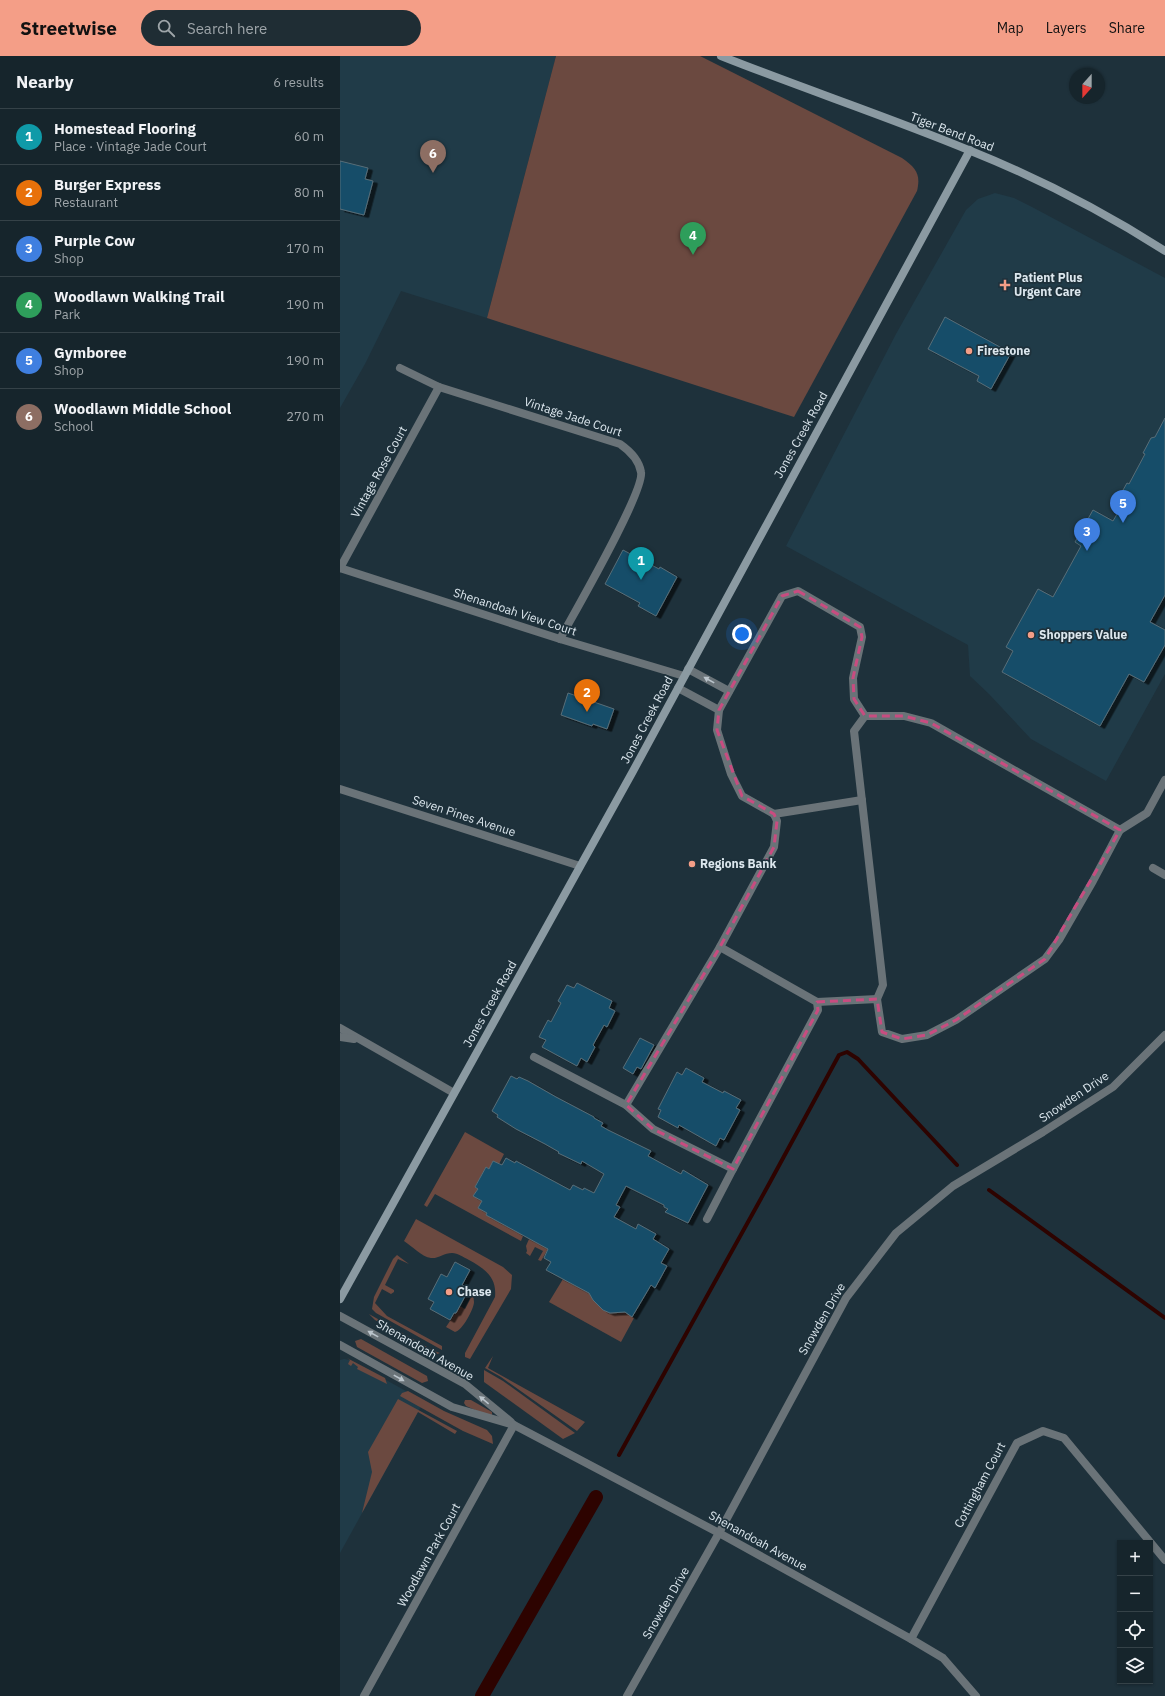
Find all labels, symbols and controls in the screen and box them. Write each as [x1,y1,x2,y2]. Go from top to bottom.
search box [141,10,421,46]
text: Streetwise [20,16,117,40]
icon: search [155,17,177,39]
text: Search here [187,19,267,38]
text: Map [997,19,1024,37]
text: Layers [1046,19,1087,37]
text: Share [1109,19,1145,37]
north arrow [1069,68,1105,104]
text: Nearby [16,71,74,93]
text: 6 results [273,74,324,91]
street label: Tiger Bend Road [908,109,996,154]
text: Homestead Flooring [54,119,196,138]
text: 1 [25,128,33,145]
text: 60 m [294,128,324,145]
text: Place · Vintage Jade Court [54,138,207,155]
pin: 6 [420,140,446,173]
text: Burger Express [54,175,161,194]
text: 2 [25,184,33,201]
text: 80 m [294,184,324,201]
text: Restaurant [54,194,118,211]
pin: 4 [680,222,706,255]
text: Purple Cow [54,231,135,250]
text: 3 [25,240,33,257]
text: 170 m [286,240,324,257]
text: Shop [54,250,84,267]
place label: Patient Plus Urgent Care [1014,270,1083,299]
marker: Patient Plus Urgent Care [999,279,1011,291]
text: Woodlawn Walking Trail [54,287,225,306]
text: 4 [25,296,33,313]
text: 190 m [286,296,324,313]
text: Park [54,306,80,323]
text: Gymboree [54,343,127,362]
place label: Firestone [977,343,1030,358]
marker: Firestone [964,346,974,356]
text: 5 [25,352,33,369]
text: 190 m [286,352,324,369]
text: Shop [54,362,84,379]
street label: Jones Creek Road [771,389,831,481]
street label: Vintage Jade Court [522,394,624,439]
text: Woodlawn Middle School [54,399,231,418]
text: 6 [25,408,33,425]
text: 270 m [286,408,324,425]
text: School [54,418,94,435]
street label: Vintage Rose Court [347,423,410,520]
pin: 5 [1110,490,1136,523]
pin: 3 [1074,518,1100,551]
pin: 1 [628,547,654,580]
street label: Shenandoah View Court [452,585,579,639]
your location [732,624,752,644]
place label: Shoppers Value [1039,627,1127,642]
marker: Shoppers Value [1026,630,1036,640]
street label: Jones Creek Road [617,674,676,766]
one-way arrow [703,677,715,684]
pin: 2 [574,679,600,712]
street label: Seven Pines Avenue [411,792,518,839]
place label: Regions Bank [700,856,776,871]
marker: Regions Bank [687,859,697,869]
street label: Jones Creek Road [460,958,520,1050]
street label: Snowden Drive [1036,1068,1112,1125]
street label: Snowden Drive [795,1280,848,1357]
place label: Chase [457,1284,492,1299]
marker: Chase [444,1287,454,1297]
street label: Shenandoah Avenue [374,1316,477,1384]
one-way arrow [367,1330,379,1337]
one-way arrow [393,1375,404,1381]
one-way arrow [479,1396,490,1404]
street label: Cottingham Court [951,1439,1008,1530]
street label: Woodlawn Park Court [394,1500,463,1609]
street label: Shenandoah Avenue [706,1507,810,1574]
map controls [1117,1540,1153,1684]
button: + [1117,1540,1153,1576]
street label: Snowden Drive [639,1564,692,1641]
button: − [1117,1576,1153,1612]
button: locate [1117,1612,1153,1648]
button: layers [1117,1648,1153,1684]

